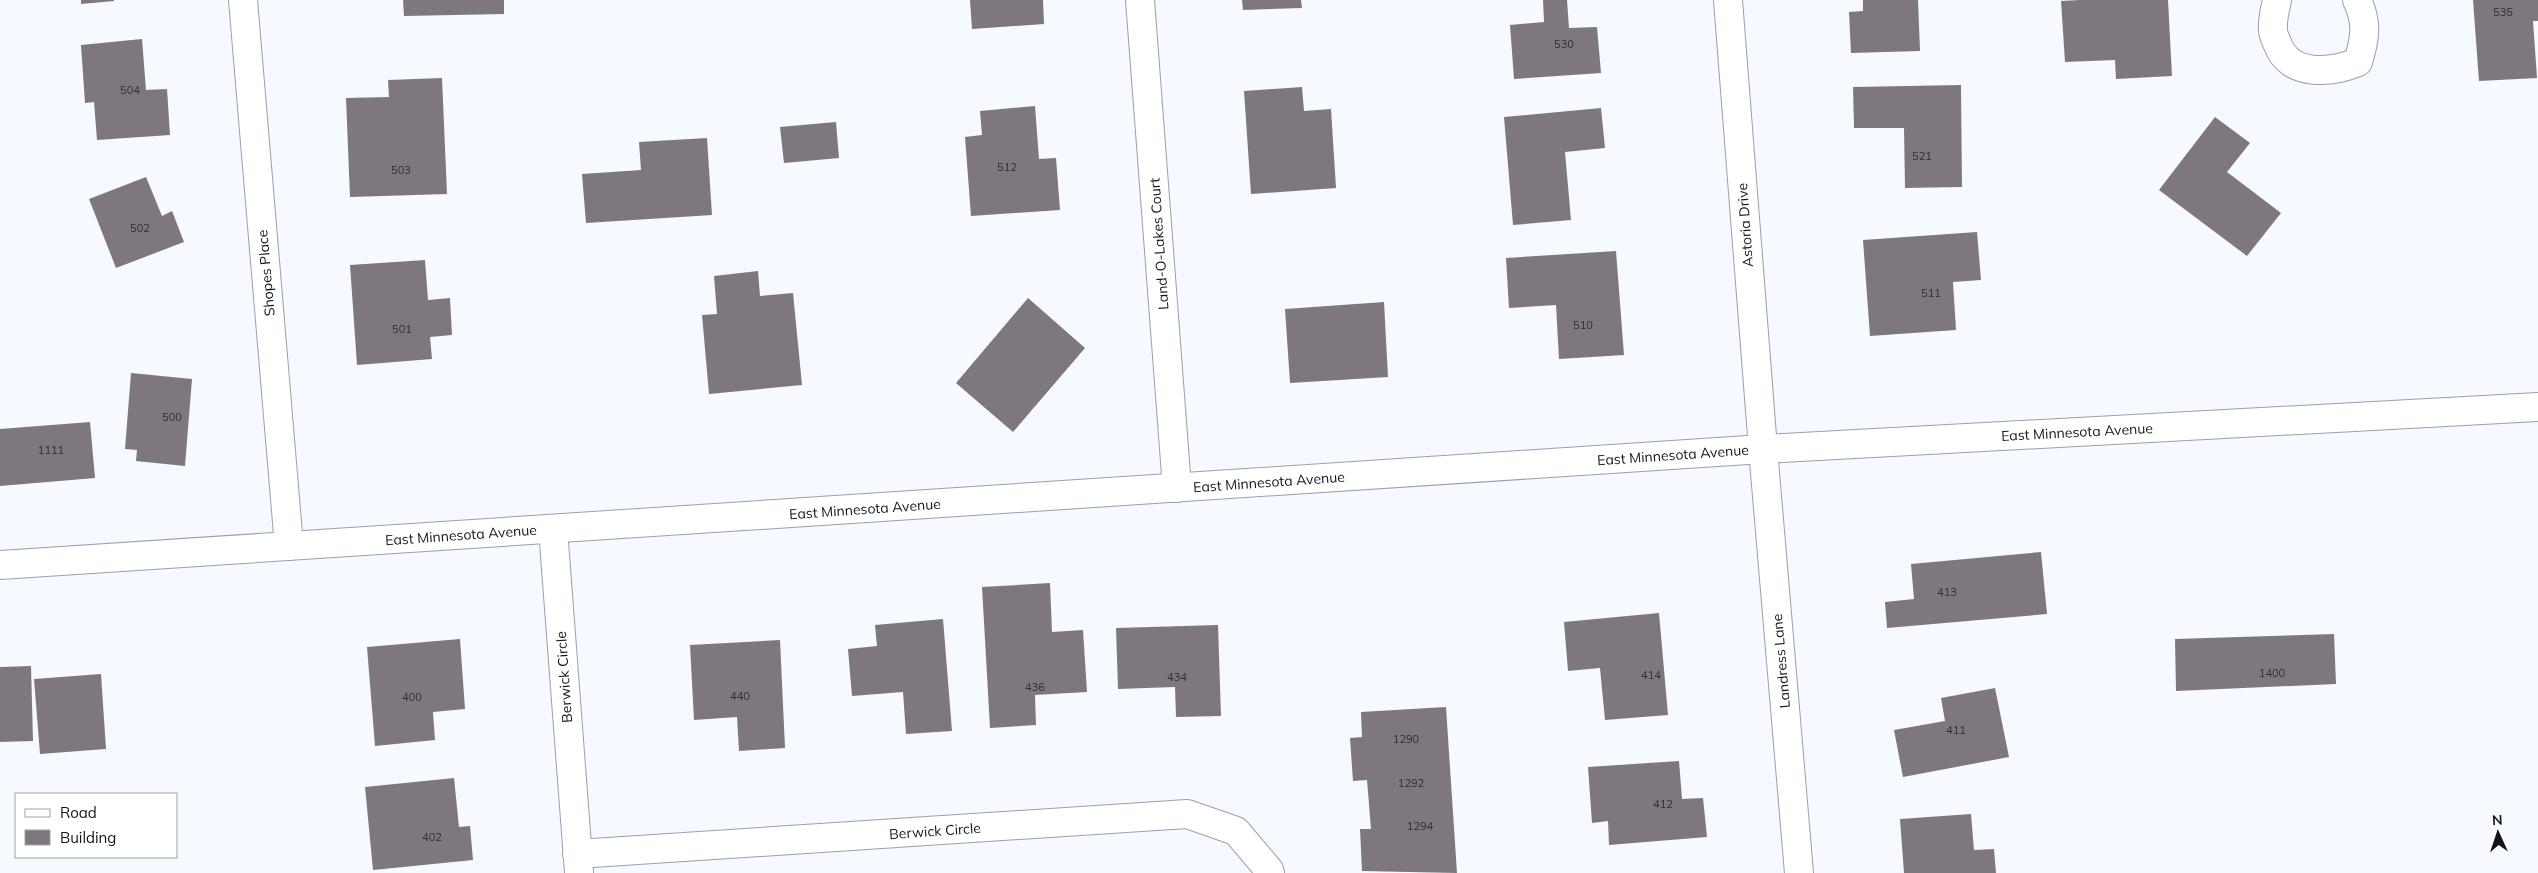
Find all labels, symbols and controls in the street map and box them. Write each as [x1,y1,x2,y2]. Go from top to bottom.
house number: 535 [2493,5,2513,19]
house number: 530 [1554,37,1574,51]
house number: 504 [120,83,140,97]
house number: 521 [1912,149,1932,163]
house number: 512 [997,160,1017,174]
house number: 503 [391,163,411,177]
street label: Land-O-Lakes Court [1145,177,1173,311]
street label: Astoria Drive [1733,182,1757,268]
house number: 502 [130,221,150,235]
street label: Shopes Place [253,229,279,317]
house number: 511 [1921,286,1941,300]
house number: 510 [1573,318,1593,332]
house number: 501 [392,322,412,336]
house number: 500 [162,410,182,424]
street label: East Minnesota Avenue [2001,419,2153,445]
street label: East Minnesota Avenue [1597,441,1749,469]
house number: 1111 [38,443,64,457]
street label: East Minnesota Avenue [1193,468,1345,496]
street label: East Minnesota Avenue [789,495,941,523]
street label: East Minnesota Avenue [385,521,537,549]
house number: 413 [1937,585,1957,599]
street label: Landress Lane [1768,613,1794,709]
street label: Berwick Circle [552,631,576,723]
house number: 1400 [2259,666,2286,680]
house number: 414 [1641,668,1661,682]
house number: 434 [1167,670,1187,684]
house number: 436 [1025,680,1045,694]
house number: 440 [730,689,750,703]
house number: 400 [402,690,422,704]
house number: 411 [1946,723,1966,737]
house number: 1290 [1393,732,1420,746]
house number: 1292 [1398,776,1425,790]
legend [15,793,178,858]
house number: 412 [1653,797,1673,811]
text: Road [60,803,97,822]
north arrow [2473,808,2523,858]
text: N [2492,811,2503,829]
street label: Berwick Circle [889,819,981,843]
house number: 1294 [1407,819,1434,833]
text: Building [60,828,116,847]
house number: 402 [422,830,442,844]

